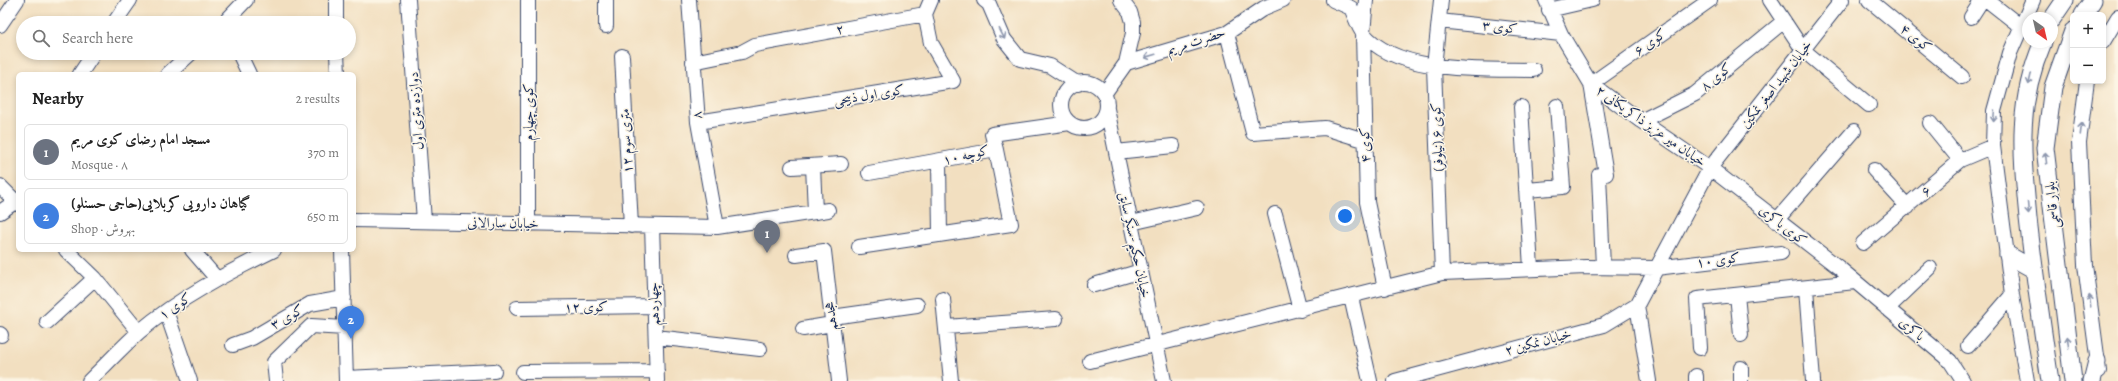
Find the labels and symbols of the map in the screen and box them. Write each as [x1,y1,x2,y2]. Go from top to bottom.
north arrow [2022,12,2058,48]
street label: کوی ۳ [1481,16,1519,38]
street label: ۲ [834,19,846,39]
street label: کوی ۴ [1896,19,1936,57]
street label: حضرت مریم [1164,23,1229,62]
street label: کوی ۶ [1630,24,1670,60]
one-way arrow [999,28,1007,40]
street label: خیابان شهید اصغر نمکین [1736,36,1816,132]
one-way arrow [1143,53,1156,60]
street label: کوی ۸ [1696,58,1736,96]
street label: دوازده متری اول [404,71,428,151]
one-way arrow [2026,72,2034,85]
street label: کوی اول ذبیحی [832,80,906,110]
street label: ۲ خیابان میر عزیز ذاکر یکانی [1592,81,1710,171]
street label: کوی چهارم [519,83,541,141]
street label: کوی ۶ (نیلوفر) [1426,102,1448,172]
street label: ۱۲ متری سوم [615,108,640,174]
one-way arrow [1991,109,1998,122]
street label: ۸ [687,110,707,120]
one-way arrow [2077,123,2085,136]
street label: کوی ۴ [1355,127,1375,163]
street label: کوچه ۱۰ [941,140,991,170]
one-way arrow [2043,152,2050,165]
street label: بلوار قاسمی [2040,180,2064,230]
street label: ۶ [1917,181,1935,201]
street label: خیابان حکیم-سنگر سابق [1111,190,1156,301]
street label: کوی باکری [1755,200,1811,250]
one-way arrow [2024,201,2031,214]
your location [1335,206,1355,226]
street label: خیابان سارالانی [467,213,539,233]
pin: 1 [754,220,780,253]
street label: کوی ۱۰ [1695,248,1741,272]
street label: چهاردهم [644,282,668,326]
street label: کوی ۱ [155,288,195,324]
one-way arrow [2086,295,2093,308]
street label: کوی ۱۲ [564,297,608,317]
street label: کوی ۳ [267,300,307,334]
street label: هجدهم [820,300,846,332]
pin: 2 [338,306,364,339]
street label: باکری [1895,313,1929,346]
street label: خیابان نمکین ۲ [1502,324,1574,360]
one-way arrow [2064,336,2072,349]

